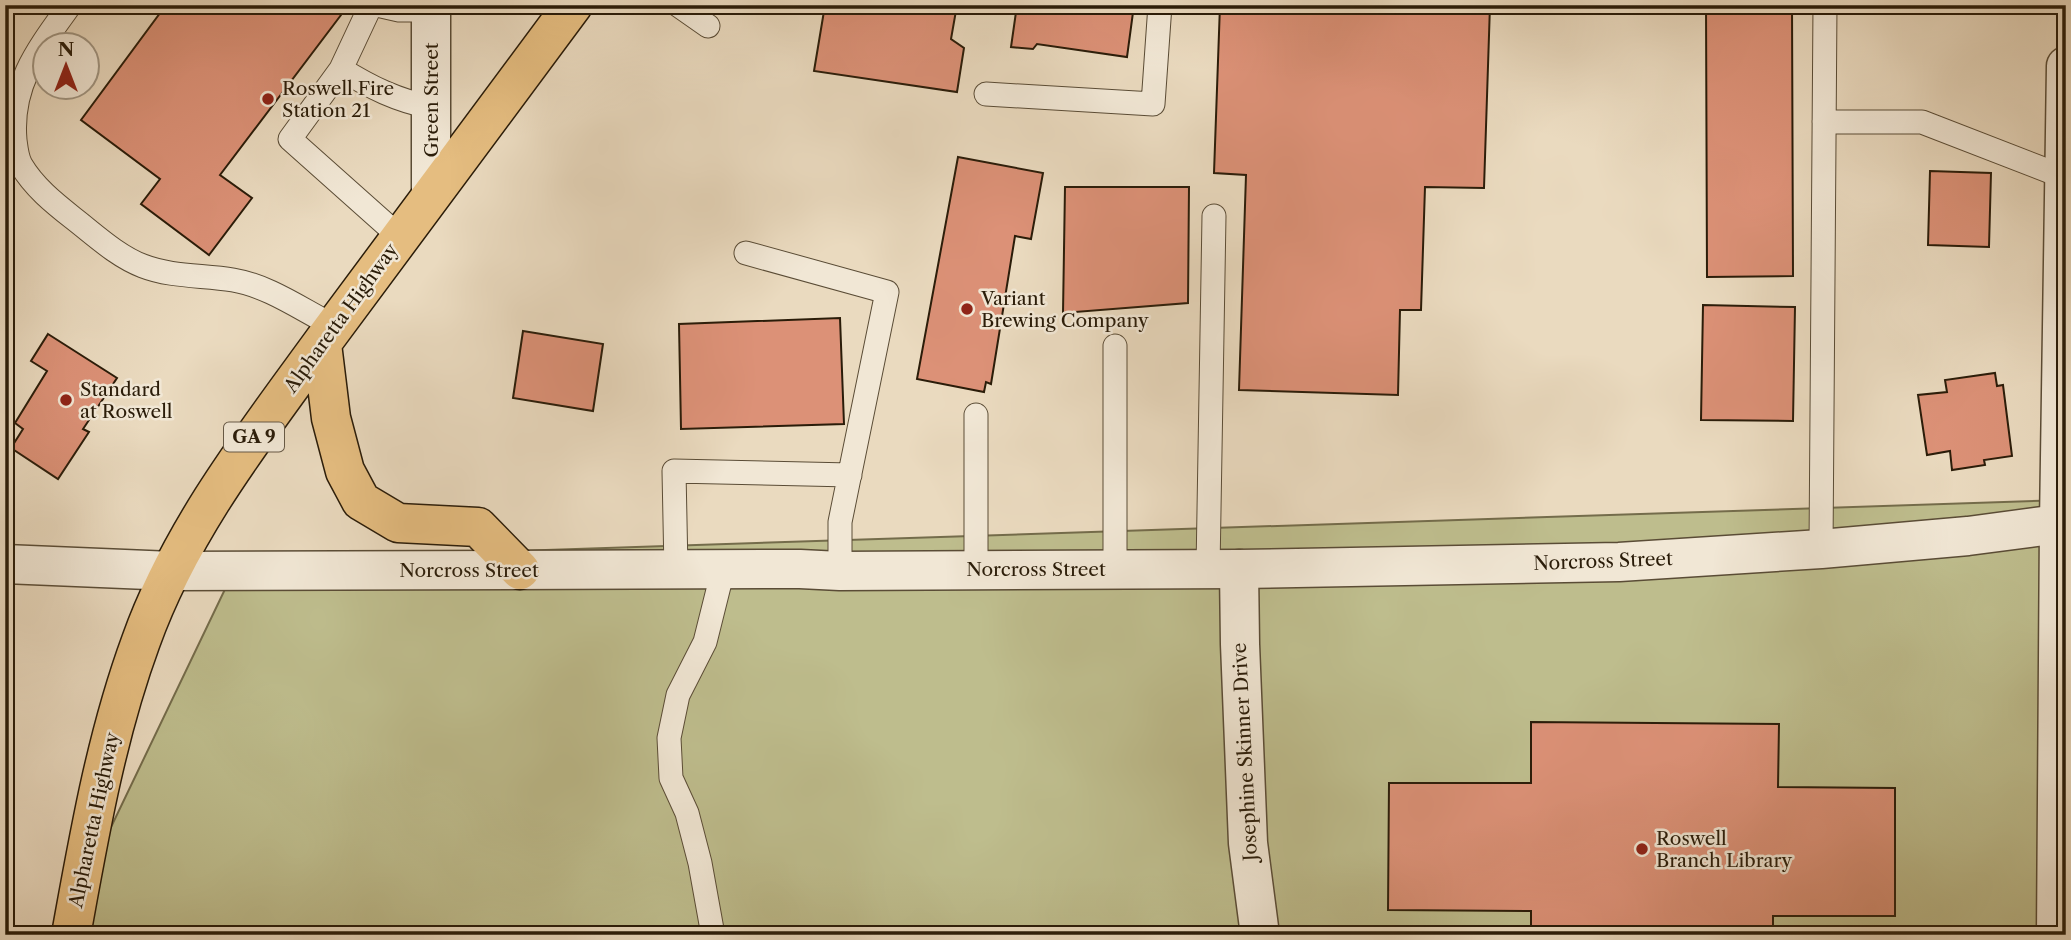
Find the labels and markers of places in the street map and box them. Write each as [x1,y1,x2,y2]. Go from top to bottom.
place label: Roswell Fire Station 21 [282,77,394,122]
marker: Roswell Fire Station 21 [260,91,276,107]
place label: Variant Brewing Company [980,287,1149,332]
marker: Variant Brewing Company [959,301,975,317]
place label: Standard at Roswell [80,378,173,423]
marker: Standard at Roswell [58,392,74,408]
place label: Roswell Branch Library [1656,827,1793,872]
marker: Roswell Branch Library [1634,841,1650,857]

